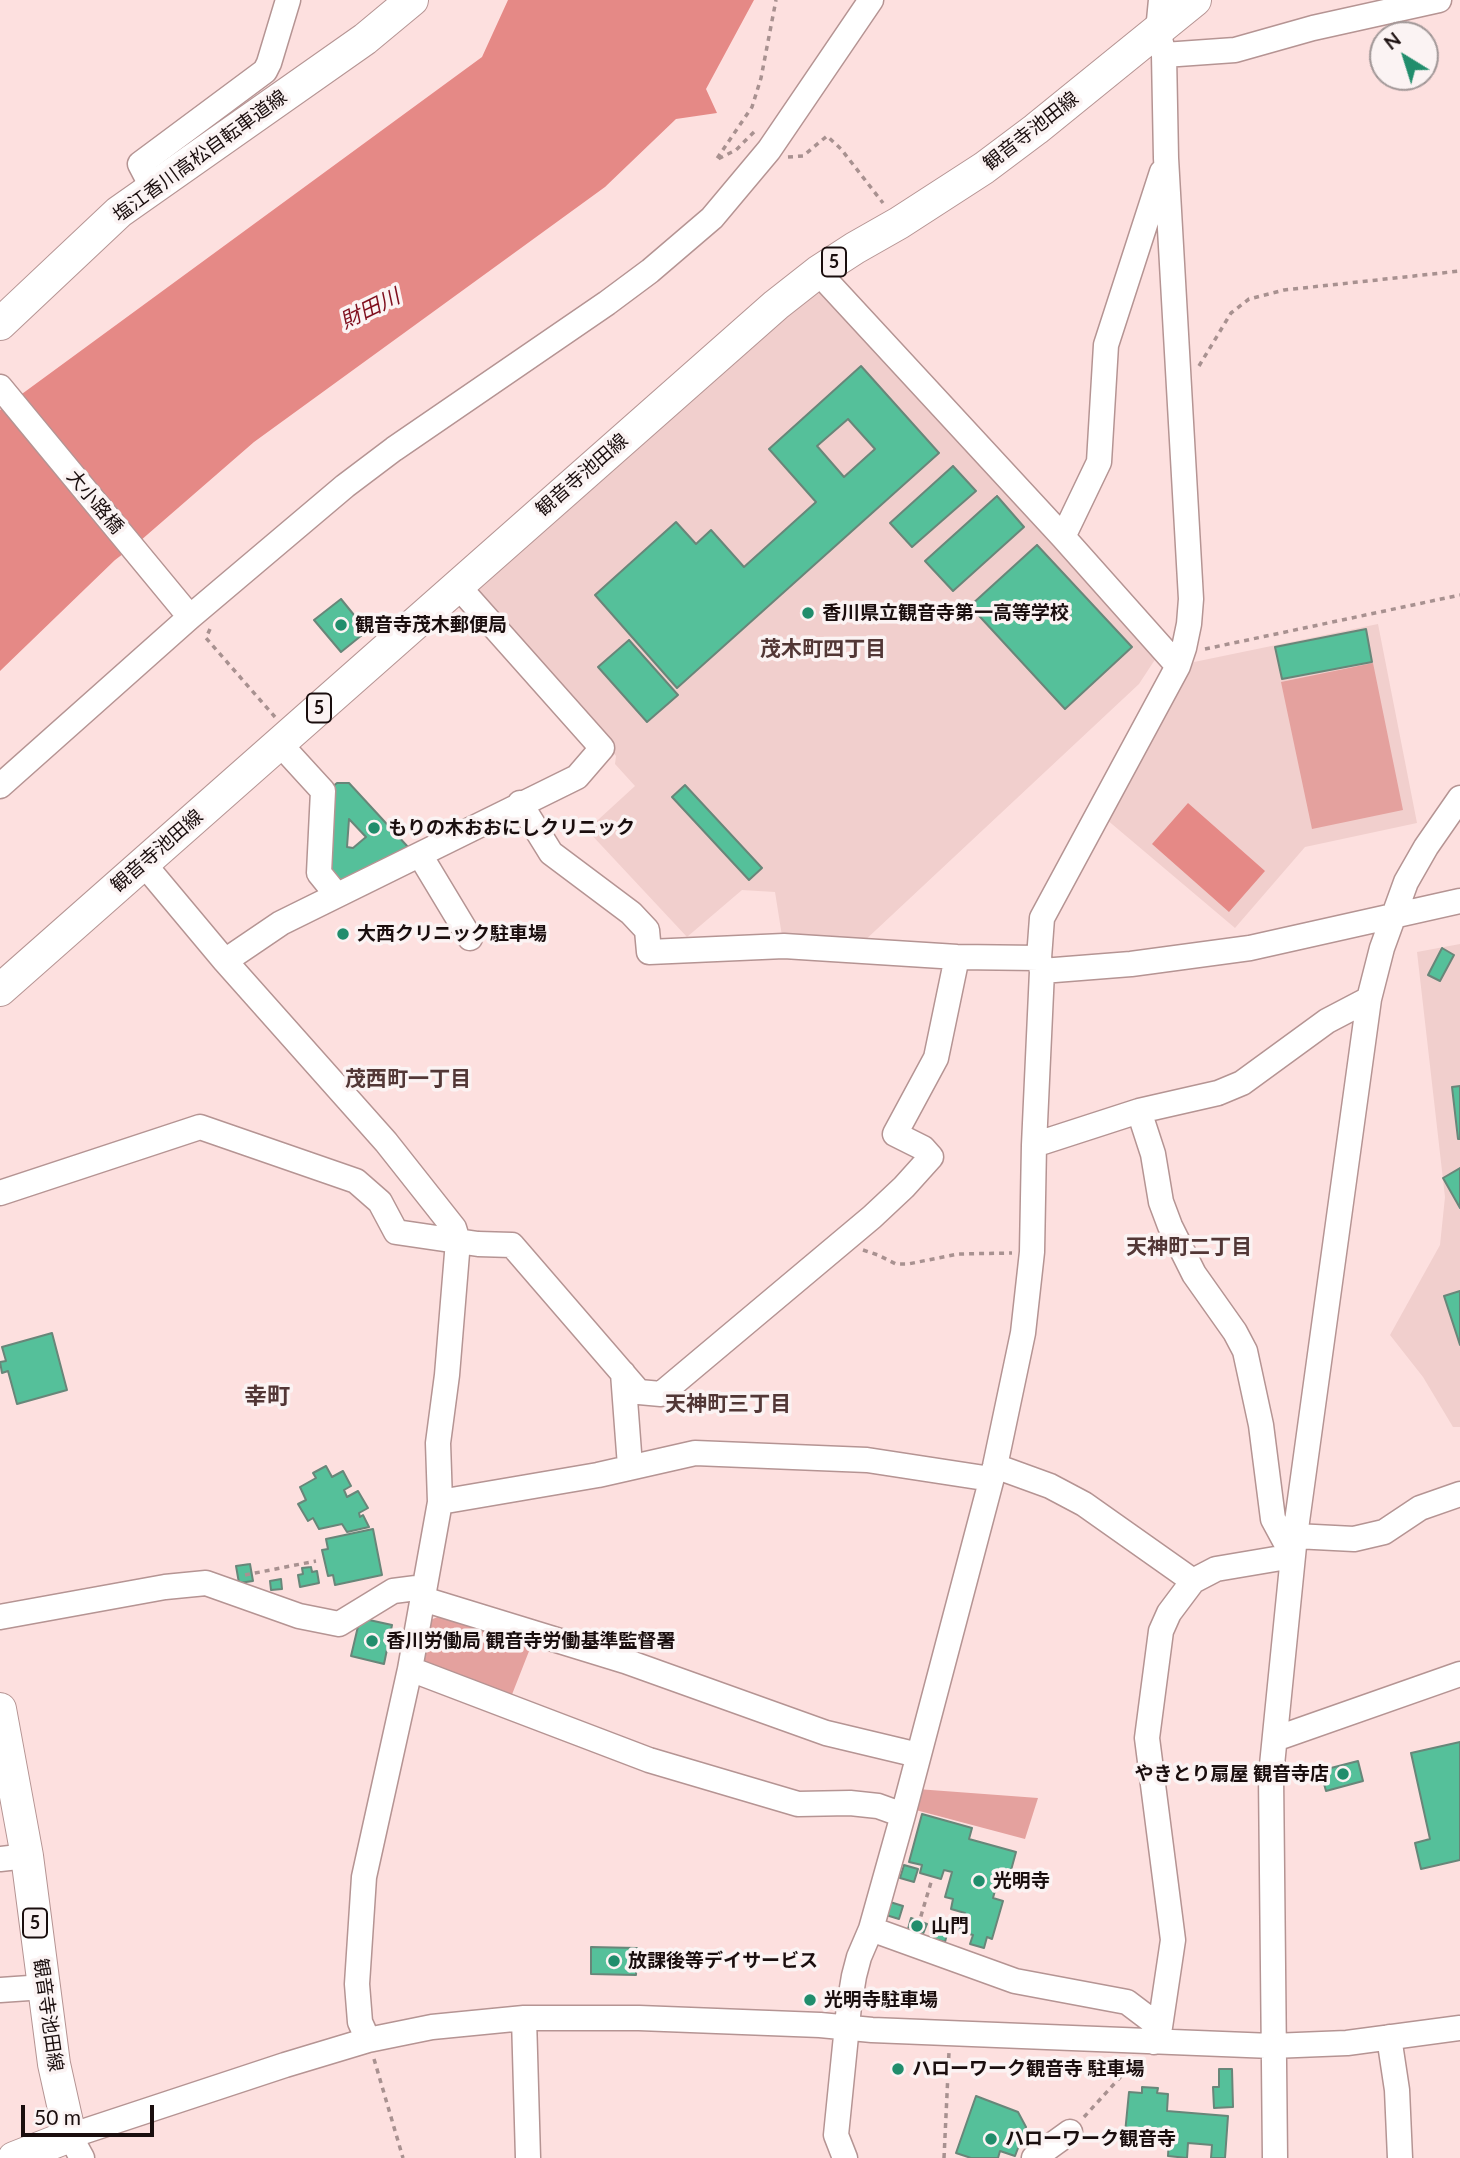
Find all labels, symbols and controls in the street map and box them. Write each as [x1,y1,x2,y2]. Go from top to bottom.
north arrow [1369,21,1439,91]
text: N [1379,27,1405,54]
street label: 塩江香川高松自転車道線 [109,85,291,227]
street label: 観音寺池田線 [979,87,1083,175]
road number: 5 [822,248,846,276]
water label: 財田川 [336,284,404,334]
street label: 観音寺池田線 [532,429,632,521]
street label: 大小路橋 [62,466,128,538]
place label: 香川県立観音寺第一高等学校 [822,602,1069,624]
marker: 香川県立観音寺第一高等学校 [800,605,816,621]
place label: 観音寺茂木郵便局 [355,614,507,636]
marker: 観音寺茂木郵便局 [333,617,349,633]
district label: 茂木町四丁目 [760,636,886,662]
road number: 5 [307,694,331,722]
street label: 観音寺池田線 [107,805,207,897]
place label: もりの木おおにしクリニック [388,817,635,839]
marker: もりの木おおにしクリニック [366,820,382,836]
place label: 大西クリニック駐車場 [357,923,547,945]
marker: 大西クリニック駐車場 [335,926,351,942]
district label: 茂西町一丁目 [345,1066,471,1092]
district label: 天神町二丁目 [1126,1234,1252,1260]
district label: 幸町 [244,1383,290,1411]
district label: 天神町三丁目 [665,1391,791,1417]
place label: 香川労働局 観音寺労働基準監督署 [386,1630,676,1652]
marker: 香川労働局 観音寺労働基準監督署 [364,1633,380,1649]
place label: やきとり扇屋 観音寺店 [1134,1763,1329,1785]
marker: やきとり扇屋 観音寺店 [1335,1766,1351,1782]
place label: 光明寺 [993,1870,1050,1892]
marker: 光明寺 [971,1873,987,1889]
road number: 5 [23,1909,47,1938]
place label: 山門 [931,1915,969,1937]
marker: 山門 [909,1918,925,1934]
place label: 放課後等デイサービス [628,1950,818,1972]
marker: 放課後等デイサービス [606,1953,622,1969]
street label: 観音寺池田線 [29,1957,67,2073]
place label: 光明寺駐車場 [824,1989,938,2011]
marker: 光明寺駐車場 [802,1992,818,2008]
place label: ハローワーク観音寺 駐車場 [912,2058,1145,2080]
marker: ハローワーク観音寺 駐車場 [890,2061,906,2077]
scale bar [24,2092,158,2136]
text: 50 m [34,2104,81,2129]
place label: ハローワーク観音寺 [1005,2128,1176,2150]
marker: ハローワーク観音寺 [983,2131,999,2147]

